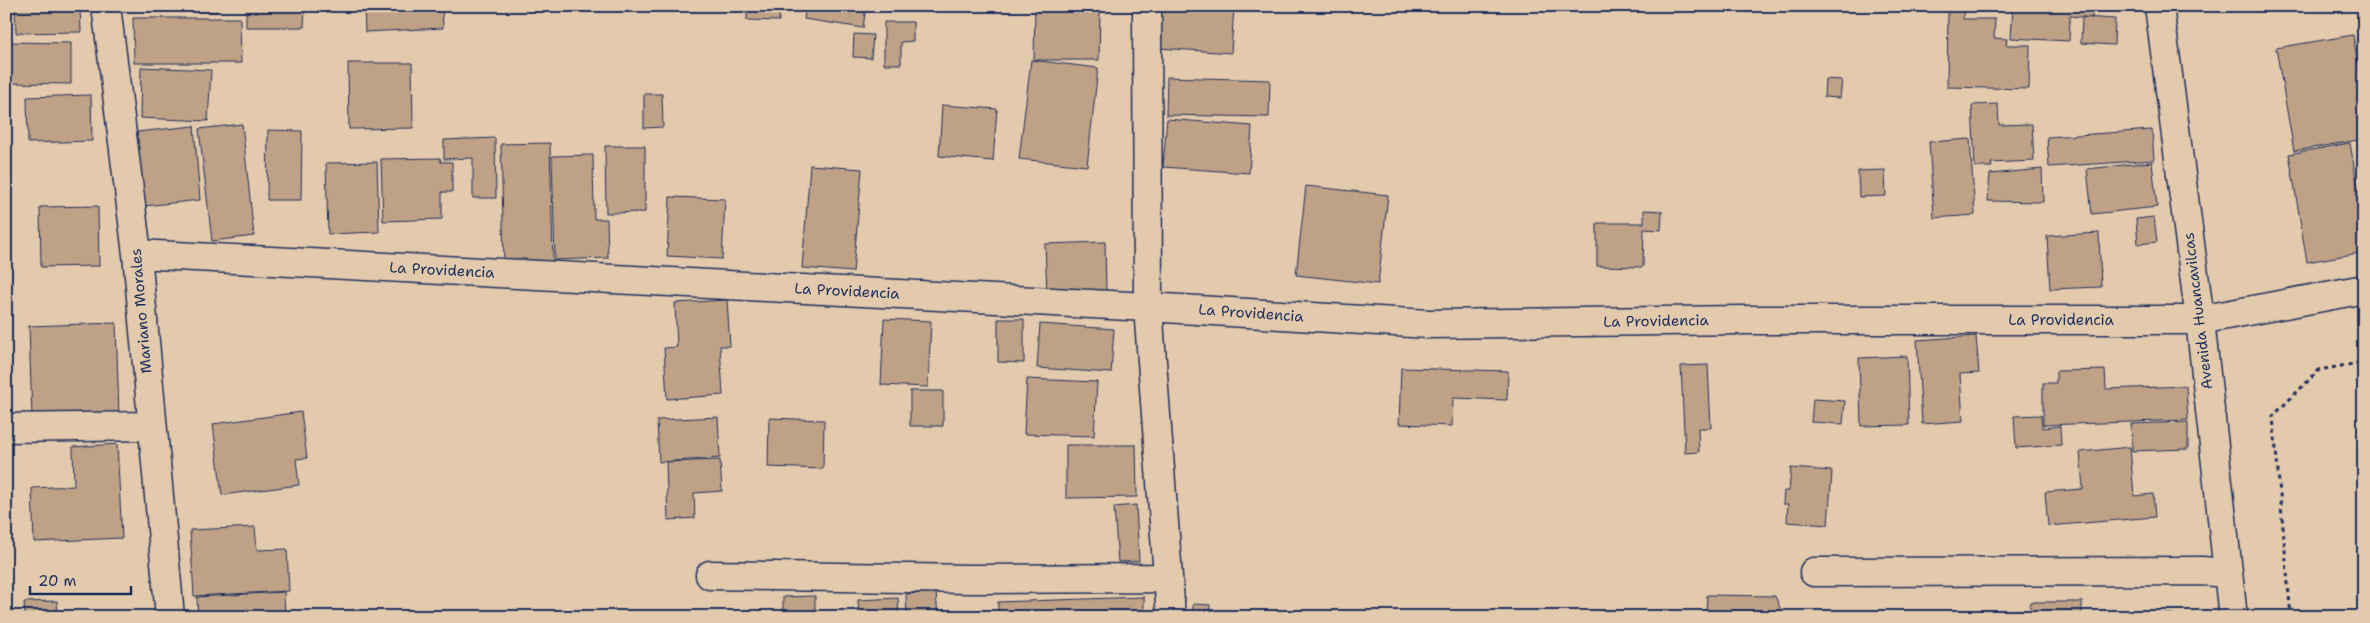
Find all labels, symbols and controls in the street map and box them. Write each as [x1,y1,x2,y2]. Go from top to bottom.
street label: Avenida Huancavilcas [2178,231,2218,391]
street label: Mariano Morales [126,248,156,374]
street label: La Providencia [389,257,496,283]
street label: La Providencia [794,278,901,304]
street label: La Providencia [1198,299,1305,327]
street label: La Providencia [1603,310,1710,332]
street label: La Providencia [2008,310,2114,330]
scale bar [30,563,131,595]
text: 20 m [38,571,77,591]

